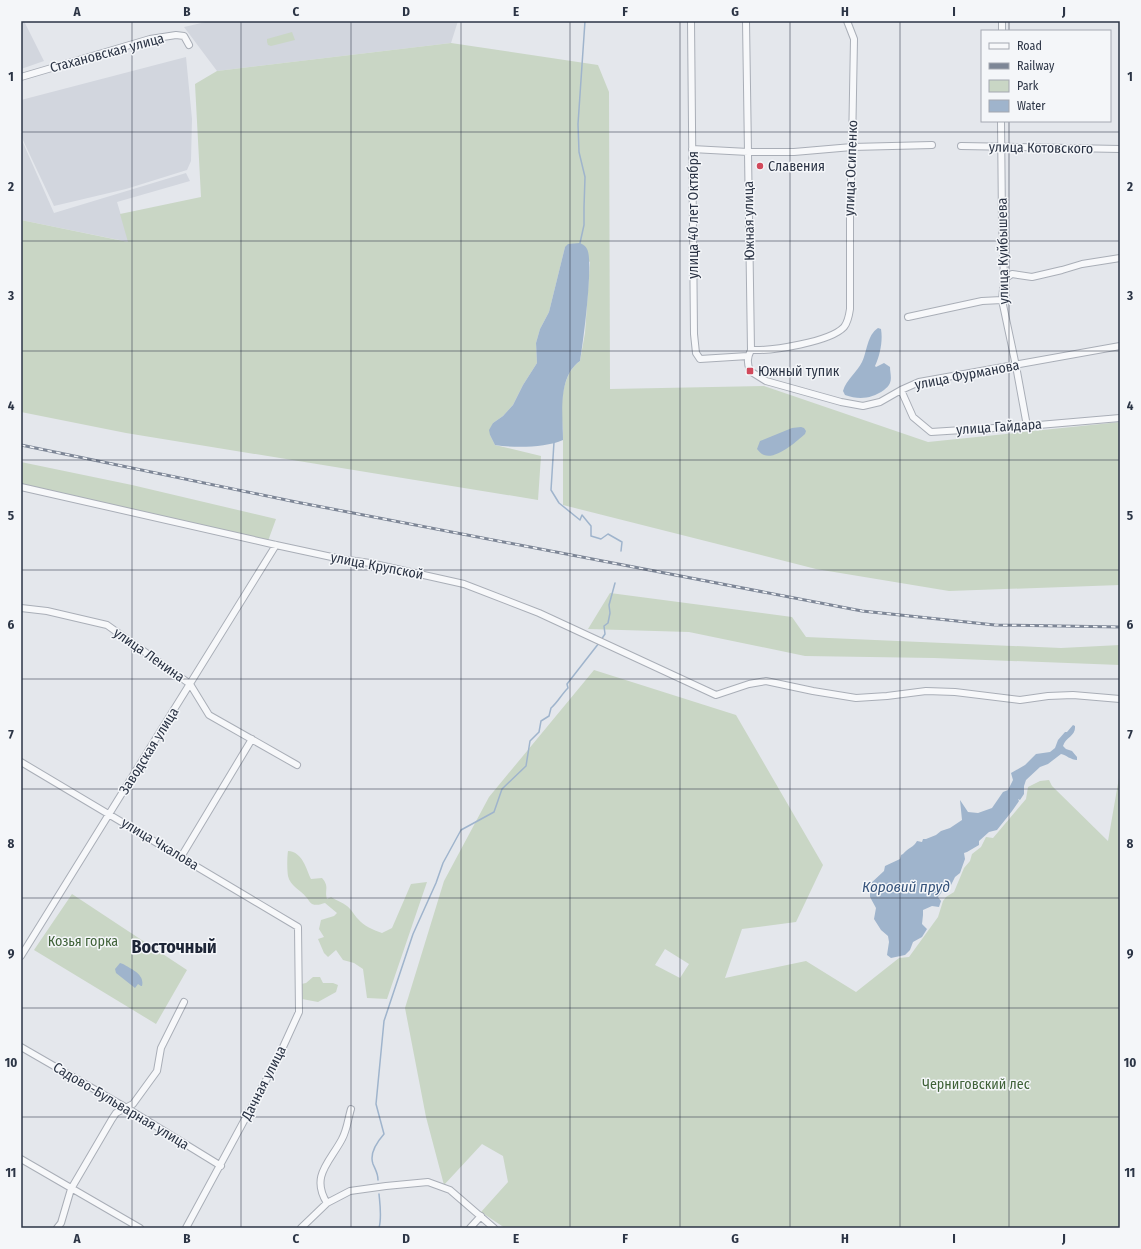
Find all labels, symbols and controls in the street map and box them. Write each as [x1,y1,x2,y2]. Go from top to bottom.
text: A [72,4,81,19]
text: B [183,4,191,19]
text: C [293,4,300,19]
text: D [402,4,410,19]
text: E [513,4,519,19]
text: F [622,4,628,19]
text: G [731,4,739,19]
text: H [841,4,849,19]
text: I [952,4,956,19]
text: J [1061,4,1066,19]
street label: Стахановская улица [48,30,166,76]
legend [981,30,1111,122]
text: Road [1017,39,1042,53]
text: Railway [1017,59,1055,73]
text: 1 [8,69,14,84]
text: 1 [1127,69,1133,84]
text: Park [1017,79,1039,93]
text: Water [1017,99,1046,113]
street label: улица Осипенко [841,120,861,216]
street label: улица Котовского [989,139,1093,157]
street label: улица 40 лет Октября [685,151,702,279]
place label: Славения [768,158,825,175]
marker: Славения [755,161,765,171]
text: 2 [7,179,14,194]
text: 2 [1126,179,1133,194]
street label: Южная улица [740,181,758,261]
street label: улица Куйбышева [994,197,1012,305]
text: 3 [7,288,14,303]
text: 3 [1126,288,1133,303]
street label: улица Фурманова [913,356,1021,393]
place label: Южный тупик [758,363,840,380]
marker: Южный тупик [745,366,755,376]
text: 4 [8,398,15,413]
text: 4 [1127,398,1134,413]
street label: улица Гайдара [956,416,1043,438]
text: 5 [8,508,14,523]
text: 5 [1127,508,1133,523]
street label: улица Крупской [329,549,425,583]
text: 6 [8,617,15,632]
text: 6 [1127,617,1134,632]
street label: улица Ленина [110,624,188,686]
street label: Заводская улица [115,704,183,798]
text: 7 [8,727,14,742]
text: 7 [1127,727,1133,742]
street label: улица Чкалова [118,814,202,874]
text: 8 [8,836,15,851]
text: 8 [1127,836,1134,851]
water label: Коровий пруд [862,878,950,896]
park label: Козья горка [48,933,118,950]
district label: Восточный [131,936,217,958]
text: 9 [8,946,15,961]
text: 9 [1127,946,1134,961]
street label: Дачная улица [238,1043,290,1124]
text: 10 [5,1055,17,1070]
text: 10 [1124,1055,1136,1070]
street label: Садово-Бульварная улица [50,1059,192,1153]
park label: Черниговский лес [922,1076,1030,1093]
text: 11 [6,1165,16,1180]
text: 11 [1125,1165,1135,1180]
text: A [72,1231,81,1246]
text: B [183,1231,191,1246]
text: C [293,1231,300,1246]
text: D [402,1231,410,1246]
text: E [513,1231,519,1246]
text: F [622,1231,628,1246]
text: G [731,1231,739,1246]
text: H [841,1231,849,1246]
text: I [952,1231,956,1246]
text: J [1061,1231,1066,1246]

